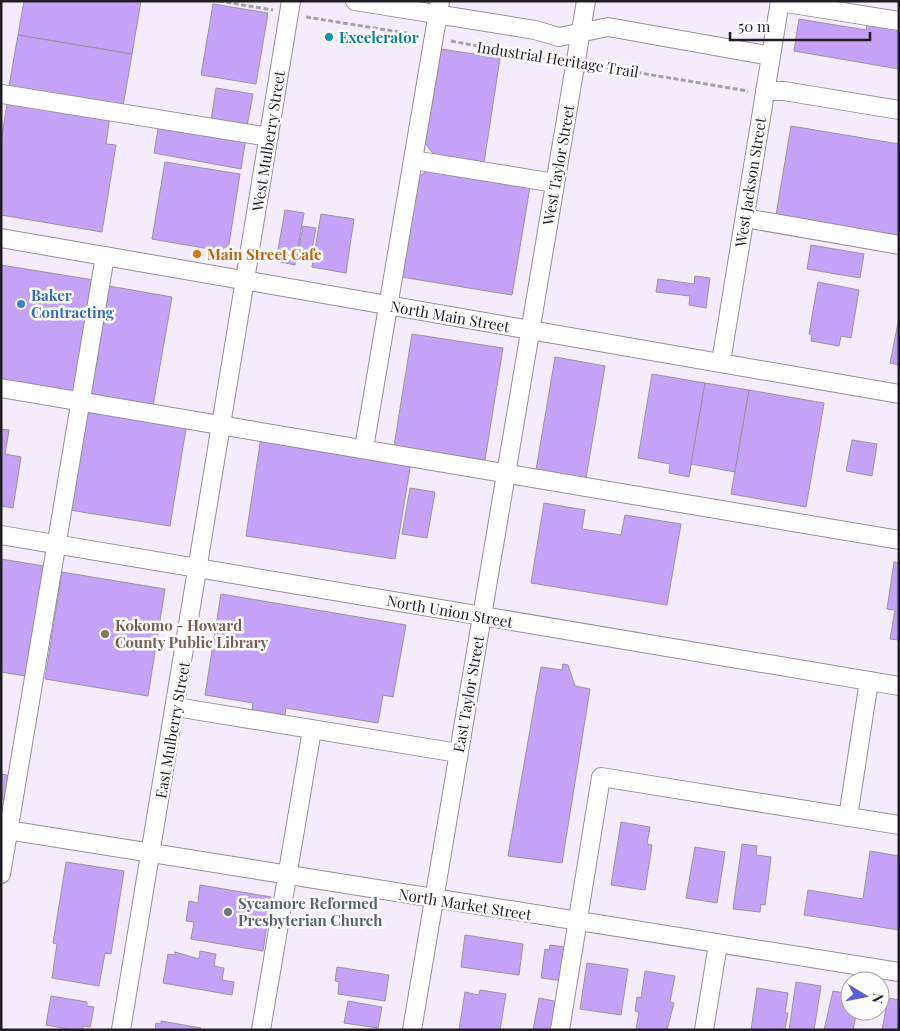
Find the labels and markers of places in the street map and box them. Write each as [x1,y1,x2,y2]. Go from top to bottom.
place label: Excelerator [339,27,419,47]
marker: Excelerator [323,31,335,43]
place label: Main Street Cafe [207,244,322,264]
marker: Main Street Cafe [191,248,203,260]
place label: Baker Contracting [31,285,115,322]
marker: Baker Contracting [15,298,27,310]
place label: Kokomo - Howard County Public Library [115,615,269,652]
marker: Kokomo - Howard County Public Library [99,628,111,640]
place label: Sycamore Reformed Presbyterian Church [238,893,382,930]
marker: Sycamore Reformed Presbyterian Church [222,906,234,918]

